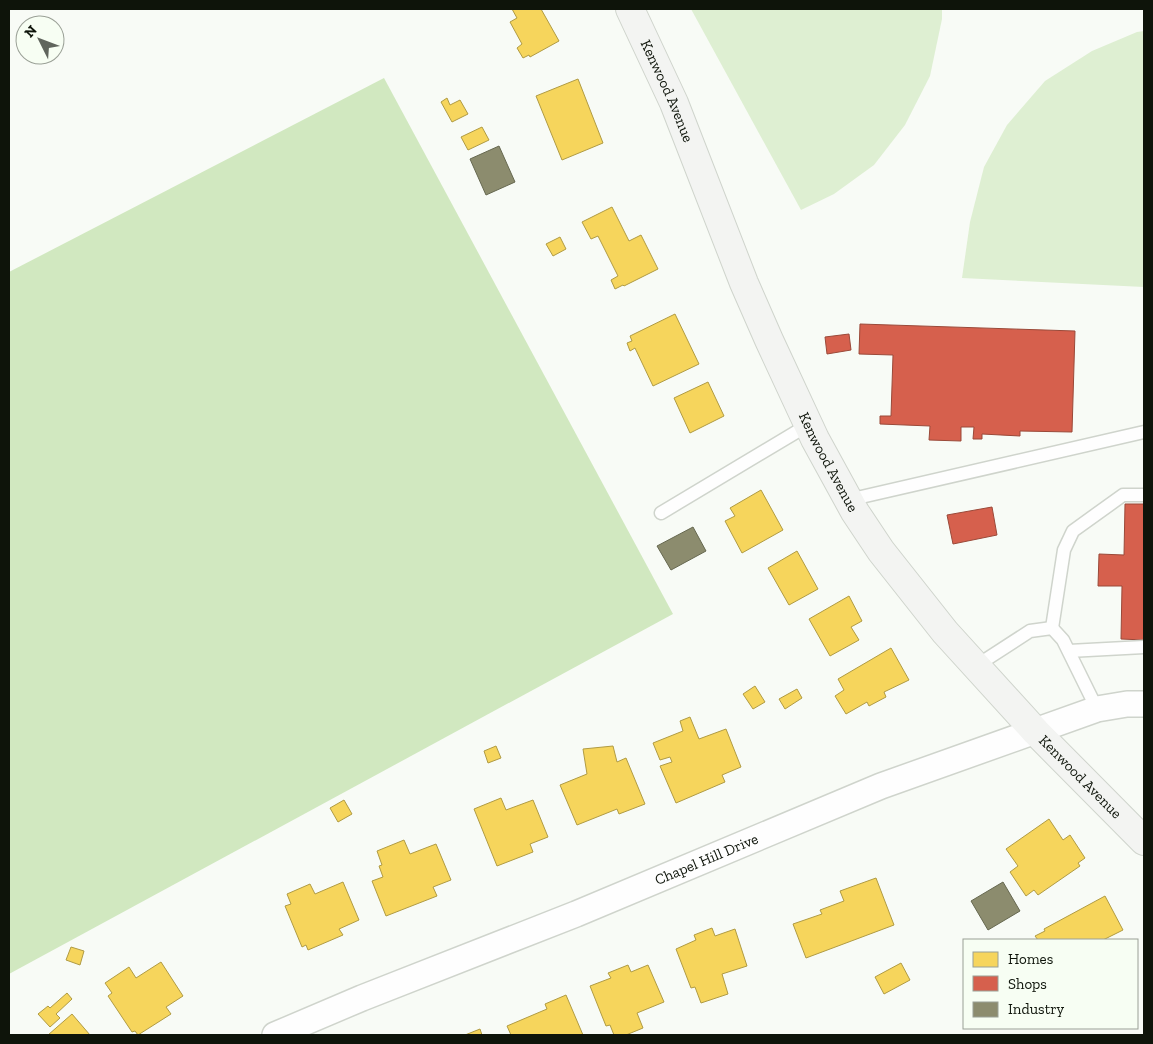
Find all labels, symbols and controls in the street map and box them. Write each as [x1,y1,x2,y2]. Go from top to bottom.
north arrow [15,15,65,65]
text: N [21,22,41,41]
street label: Kenwood Avenue [637,37,697,145]
street label: Kenwood Avenue [795,409,862,515]
street label: Kenwood Avenue [1035,731,1126,822]
street label: Chapel Hill Drive [652,830,761,889]
legend [963,939,1138,1029]
text: Homes [1008,950,1053,968]
text: Shops [1008,975,1047,993]
text: Industry [1008,1000,1065,1018]

